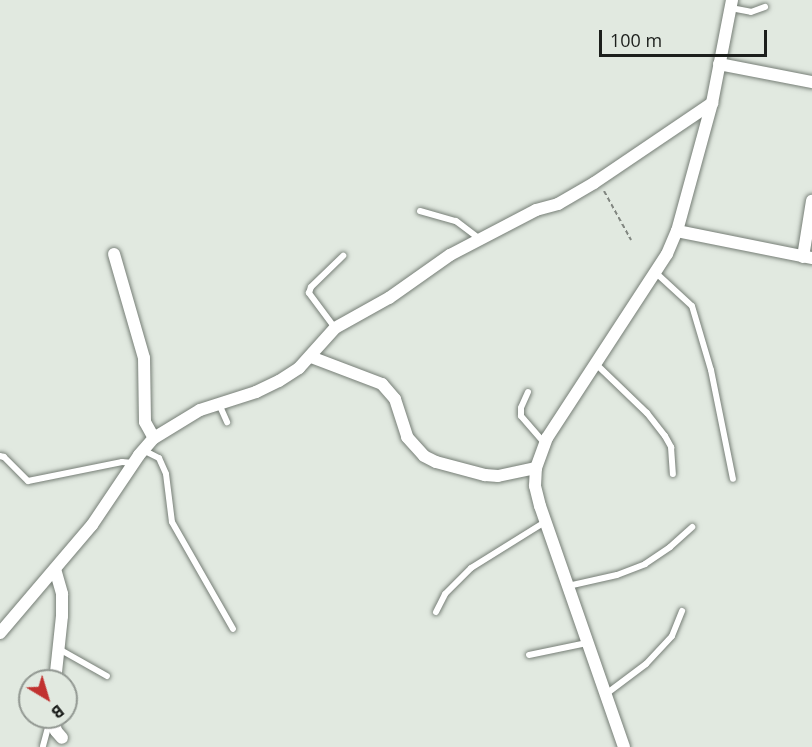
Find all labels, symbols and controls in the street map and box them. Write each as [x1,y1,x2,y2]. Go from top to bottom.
scale bar [602,18,770,56]
text: 100 m [610,28,662,52]
north arrow [18,669,78,729]
text: B [47,700,69,724]

